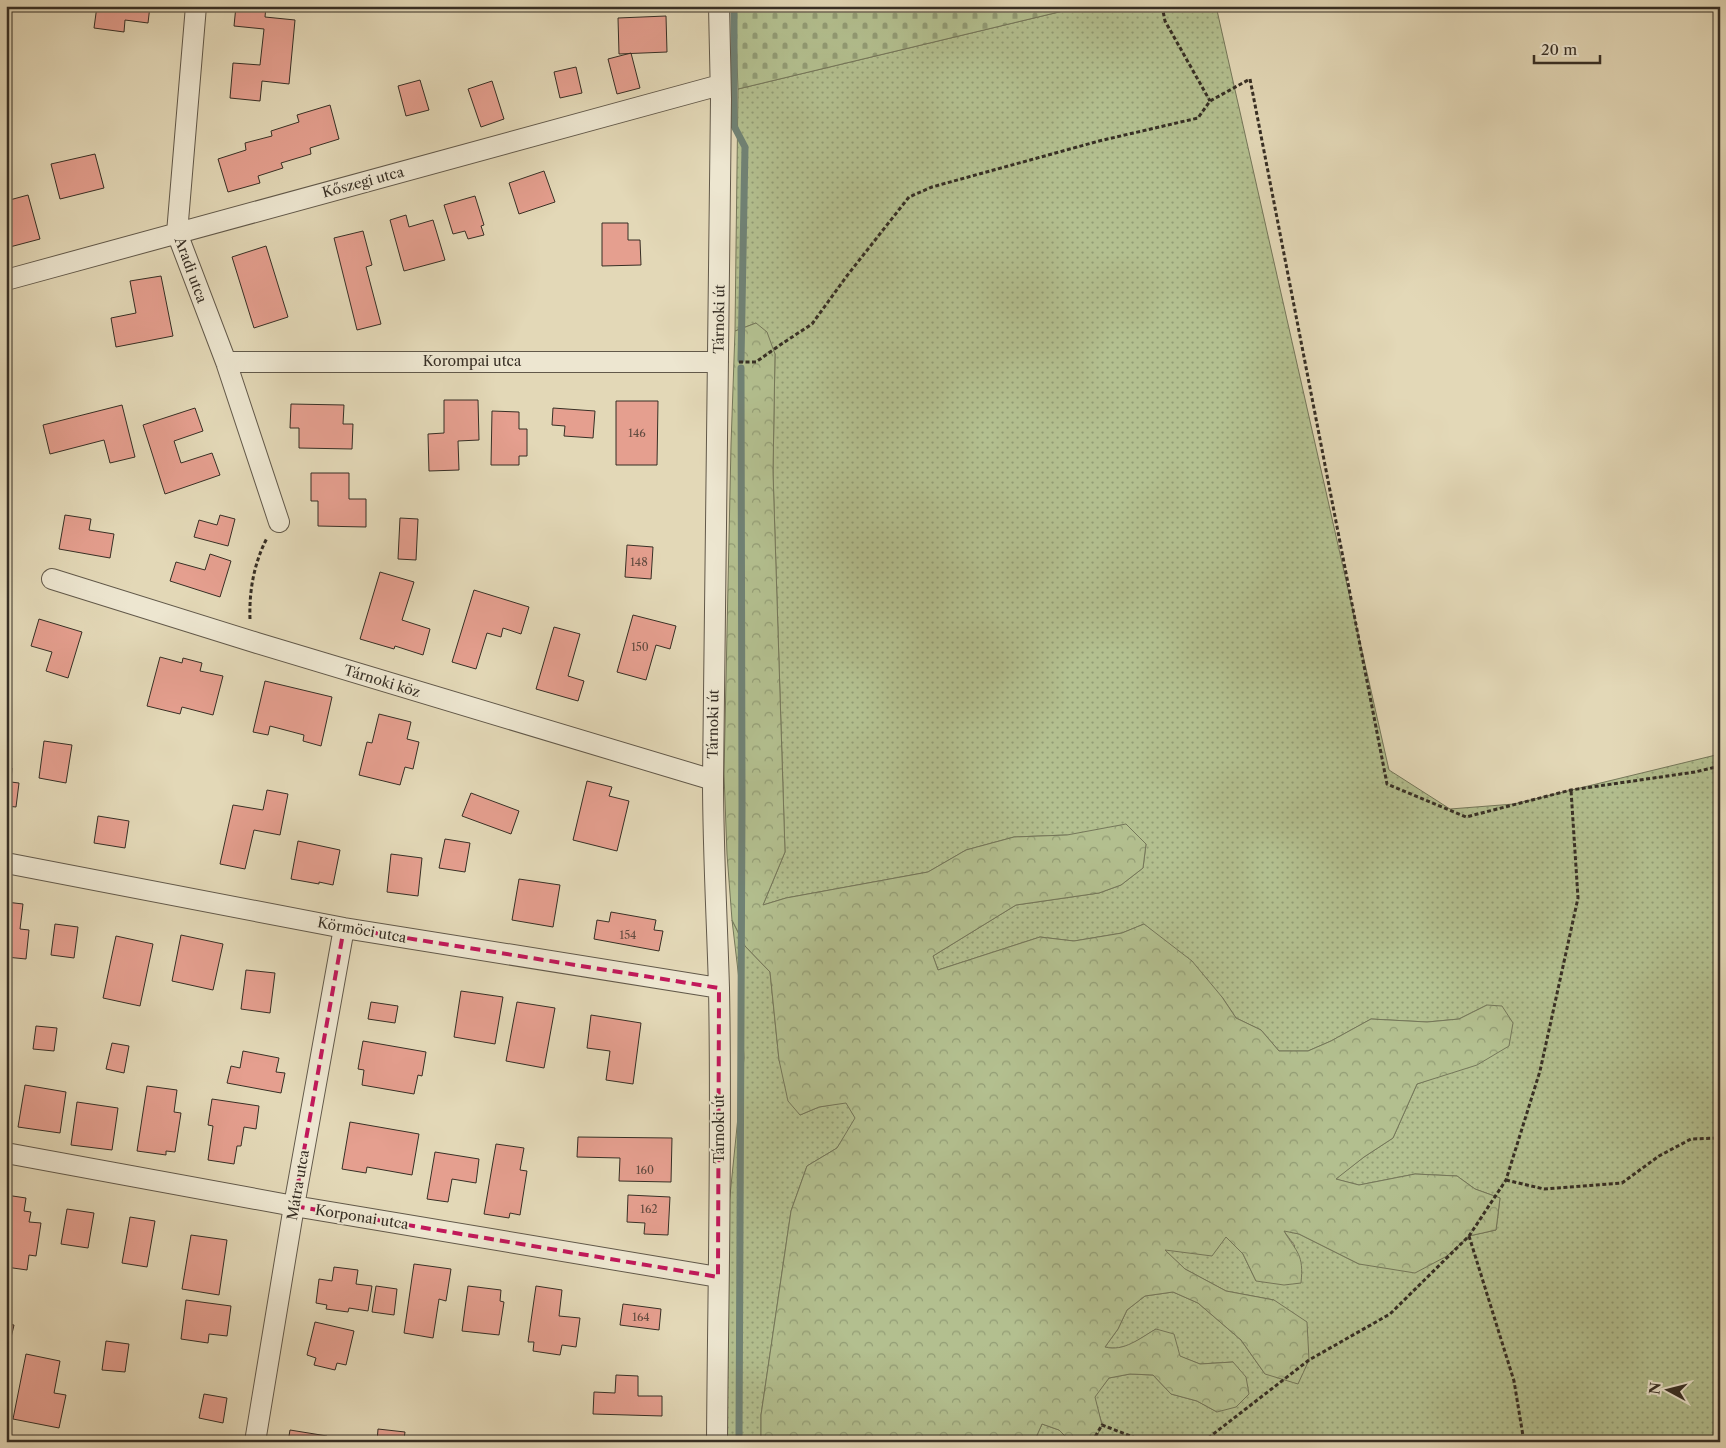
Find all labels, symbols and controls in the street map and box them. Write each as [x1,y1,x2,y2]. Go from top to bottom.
scale bar [1534,32,1600,64]
text: 20 m [1541,40,1577,59]
street label: Kőszegi utca [320,162,406,202]
street label: Aradi utca [170,234,211,306]
street label: Tárnoki út [709,284,729,354]
street label: Korompai utca [423,352,522,370]
house number: 146 [628,426,646,440]
house number: 148 [630,555,648,569]
house number: 150 [631,640,649,654]
street label: Tárnoki köz [341,661,423,701]
street label: Tárnoki út [703,689,723,759]
street label: Körmöci utca [316,913,409,947]
house number: 154 [620,928,636,942]
street label: Tárnoki út [710,1094,728,1164]
street label: Mátra utca [283,1148,313,1222]
house number: 160 [636,1163,654,1177]
street label: Korponai utca [314,1201,411,1233]
house number: 162 [640,1202,658,1216]
house number: 164 [632,1310,650,1324]
north arrow [1644,1366,1694,1416]
text: N [1645,1381,1665,1396]

